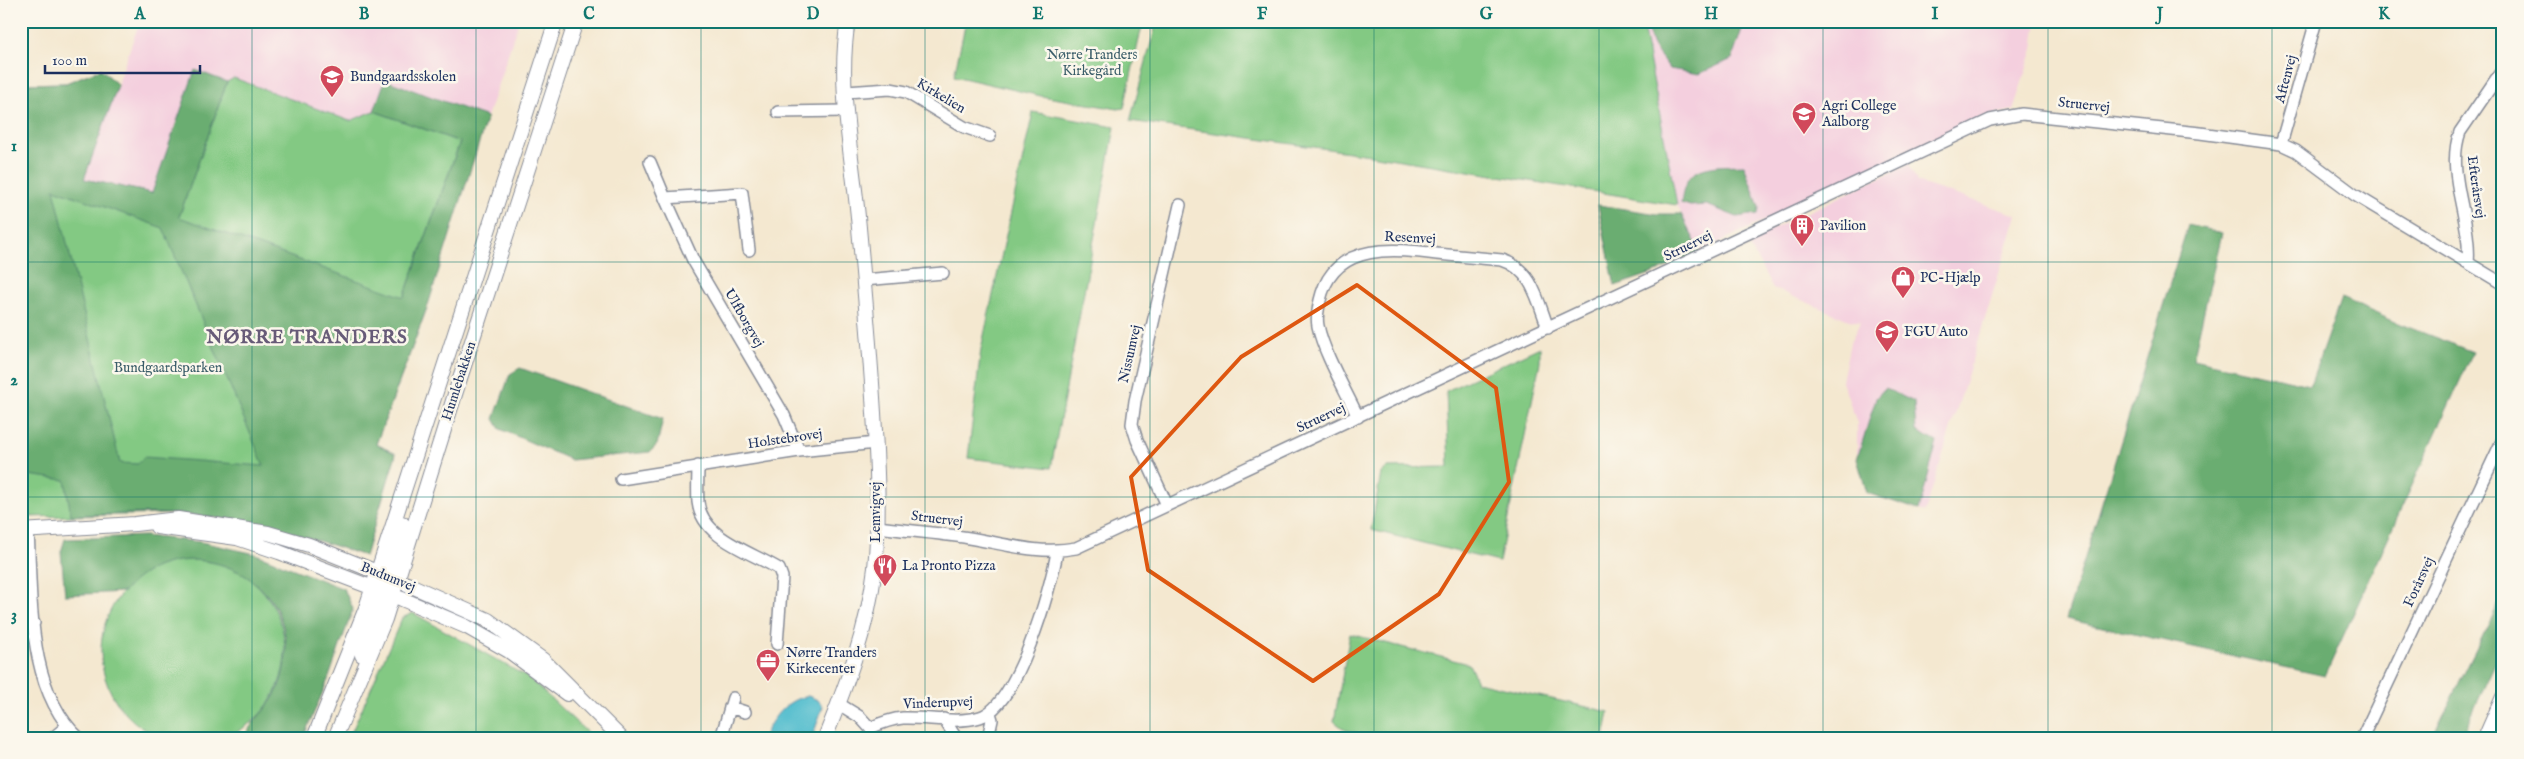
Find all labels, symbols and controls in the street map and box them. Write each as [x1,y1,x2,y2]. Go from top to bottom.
text: A [134,5,147,25]
text: B [359,5,370,25]
text: C [583,5,595,25]
text: D [807,5,820,25]
text: E [1032,5,1044,25]
text: F [1257,5,1268,25]
text: G [1480,5,1493,25]
text: H [1704,5,1718,25]
text: I [1932,5,1939,25]
text: J [2155,5,2164,25]
text: K [2378,5,2391,25]
scale bar [45,42,200,74]
park label: Nørre Tranders Kirkegård [1047,46,1137,80]
text: 100 m [52,51,88,70]
street label: Aftenvej [2271,53,2301,106]
school or university icon: Bundgaardsskolen [319,64,345,98]
place label: Bundgaardsskolen [350,68,457,86]
street label: Kirkelien [913,74,969,118]
street label: Struervej [2057,93,2111,117]
place label: Agri College Aalborg [1821,97,1897,131]
school or university icon: Agri College Aalborg [1791,101,1817,135]
text: 1 [11,137,17,157]
street label: Efterårsvej [2463,154,2489,220]
building icon: Pavilion [1789,213,1815,247]
place label: Pavilion [1820,217,1867,235]
street label: Struervej [1661,227,1715,265]
street label: Resenvej [1384,228,1436,248]
shop icon: PC-Hjælp [1890,265,1916,299]
place label: PC-Hjælp [1920,269,1981,287]
street label: Ulfborgvej [720,285,768,351]
school or university icon: FGU Auto [1874,319,1900,353]
street label: Nissumvej [1115,323,1145,385]
place label: FGU Auto [1904,323,1968,341]
district label: NØRRE TRANDERS [205,326,408,350]
street label: Humlebakken [438,339,480,423]
park label: Bundgaardsparken [114,359,223,377]
text: 2 [10,371,18,391]
street label: Struervej [1294,399,1348,437]
street label: Holstebrovej [747,425,823,453]
street label: Lemvigvej [867,482,885,542]
street label: Struervej [910,507,964,531]
restaurant icon: La Pronto Pizza [872,553,898,587]
street label: Forårsvej [2400,554,2438,610]
place label: La Pronto Pizza [902,557,996,575]
street label: Budumvej [358,558,418,596]
text: 3 [11,606,17,626]
place label: Nørre Tranders Kirkecenter [786,644,877,678]
office icon: Nørre Tranders Kirkecenter [755,648,781,682]
street label: Vinderupvej [902,693,973,713]

